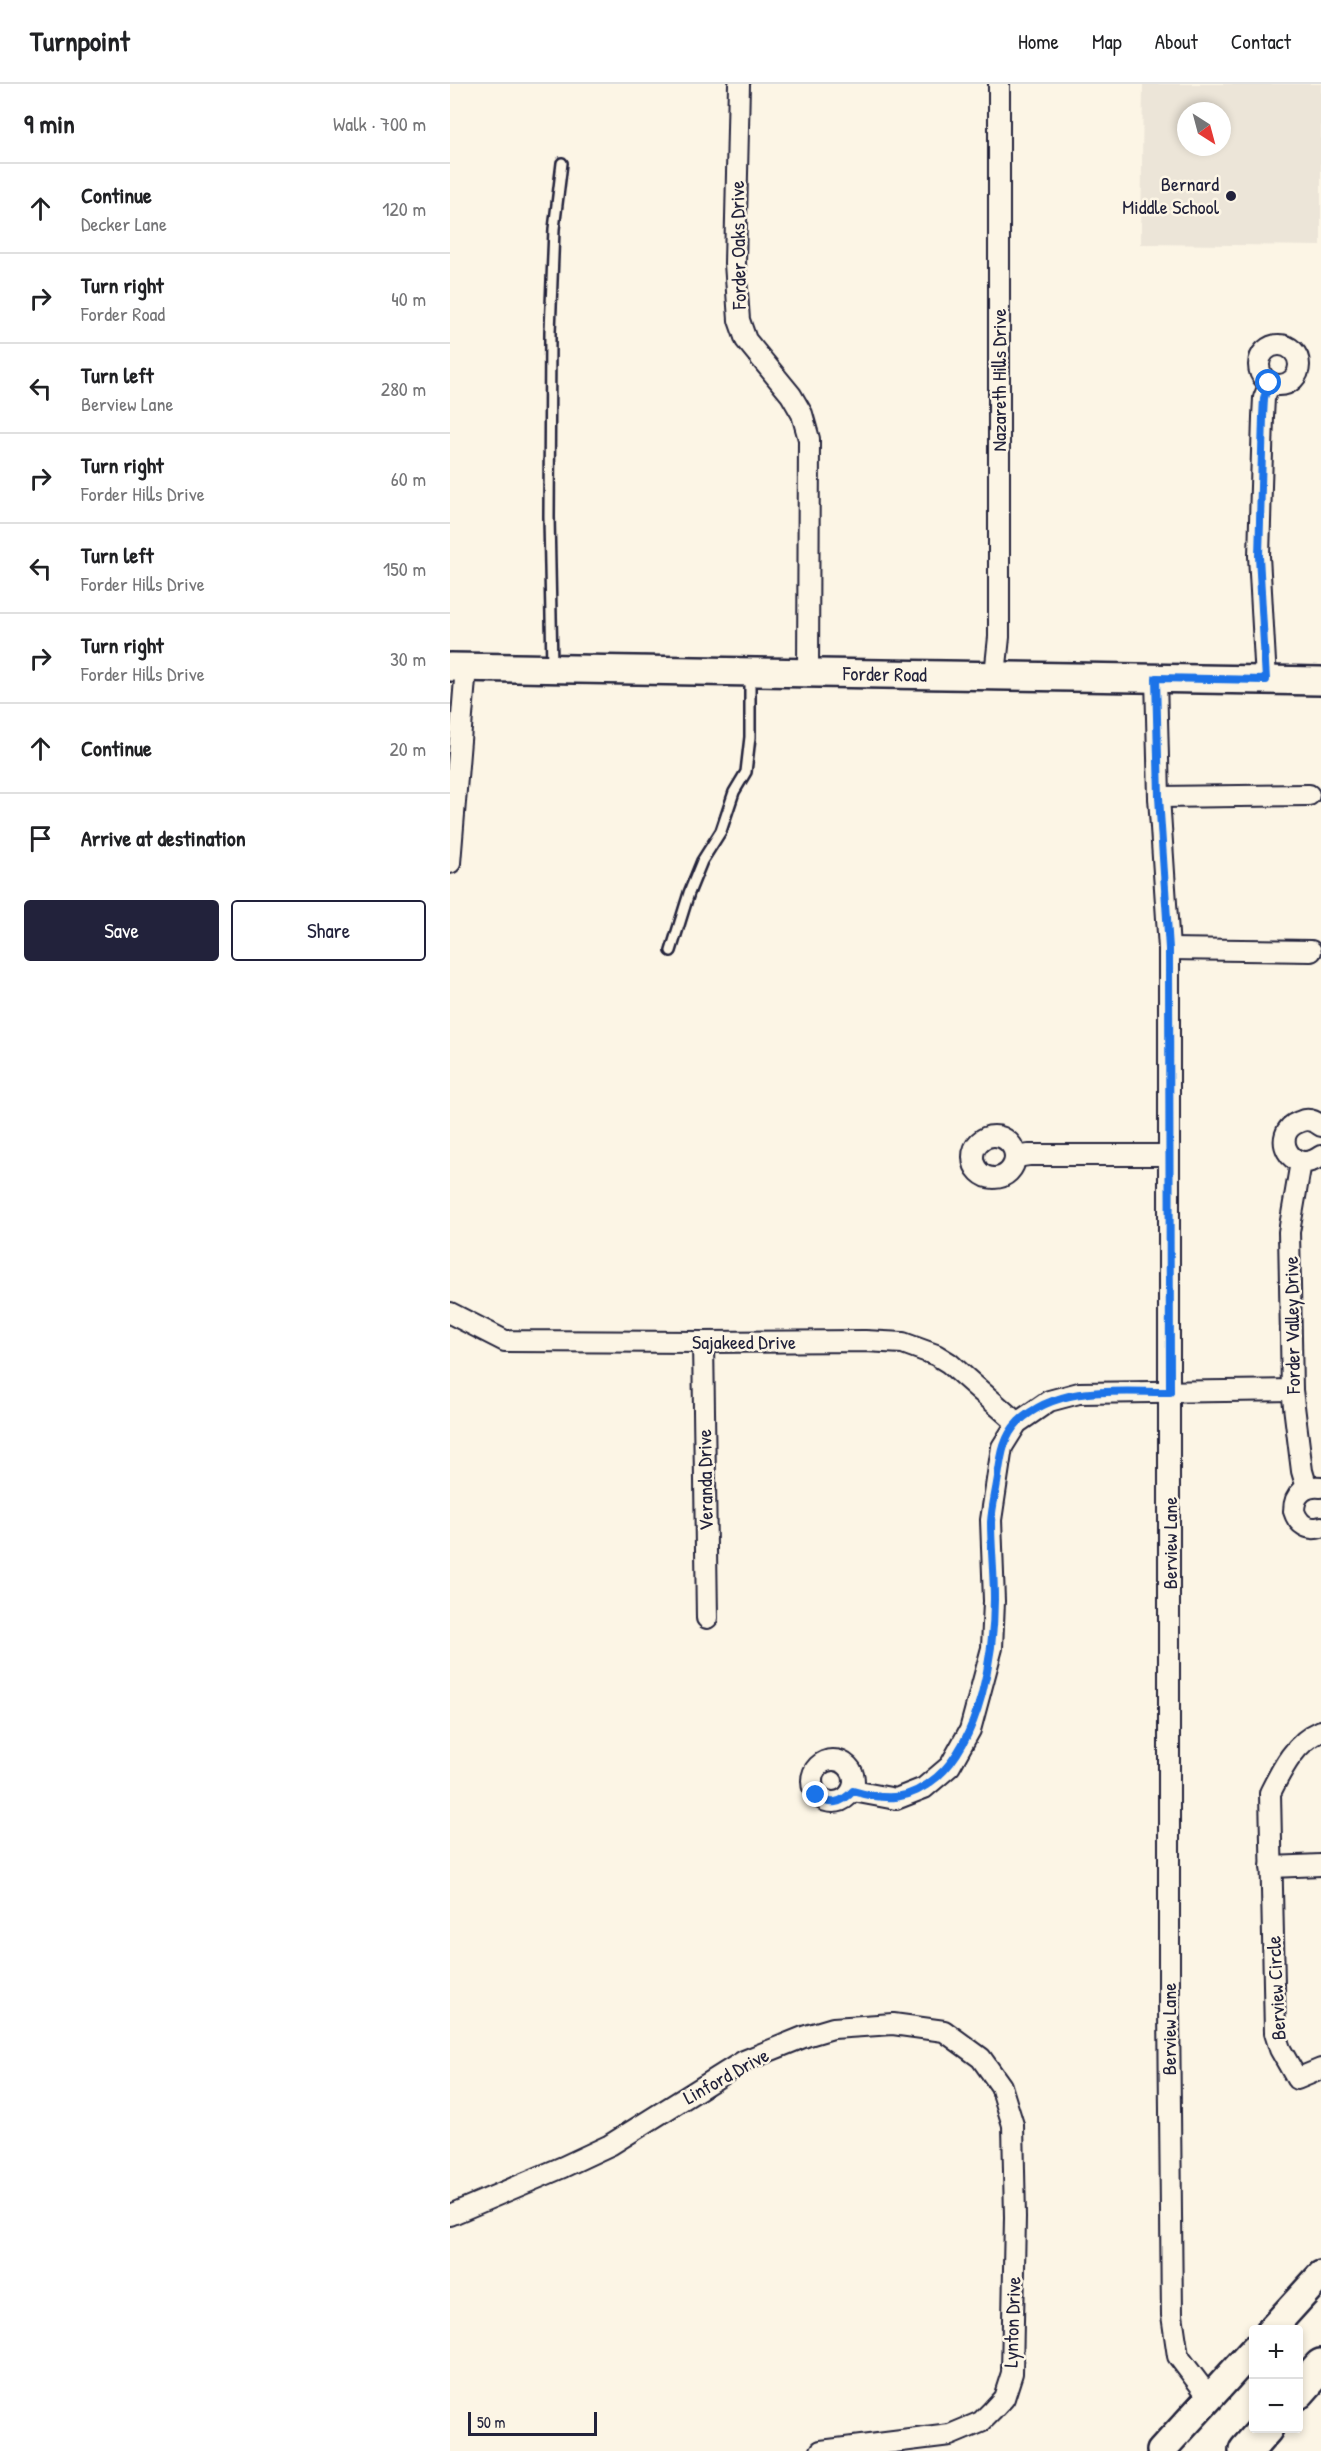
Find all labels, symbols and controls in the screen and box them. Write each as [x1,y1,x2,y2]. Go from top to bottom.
text: Turnpoint [30,22,130,60]
text: Home [1018,27,1059,56]
text: Map [1092,27,1122,56]
text: About [1155,27,1198,56]
text: Contact [1231,27,1291,56]
north arrow [1177,102,1231,156]
text: 9 min [24,106,75,141]
text: Walk · 700 m [333,110,426,137]
place label: Bernard Middle School [1122,170,1220,220]
text: Continue [81,180,152,210]
street label: Forder Oaks Drive [723,180,752,311]
marker: Bernard Middle School [1224,189,1238,203]
icon: ahead [24,192,57,225]
text: 120 m [382,195,426,222]
text: Decker Lane [81,210,167,237]
text: Turn right [81,270,164,300]
icon: right [24,282,57,315]
text: 40 m [391,285,426,312]
text: Forder Road [81,300,165,327]
street label: Nazareth Hills Drive [985,309,1012,451]
text: Turn left [81,360,154,390]
route start [1255,369,1281,395]
icon: left [24,372,57,405]
text: 280 m [381,375,426,402]
text: Berview Lane [81,390,173,417]
text: Turn right [81,450,164,480]
icon: right [24,462,57,495]
text: 60 m [391,465,426,492]
text: Forder Hills Drive [81,480,205,507]
text: Turn left [81,540,154,570]
icon: left [24,552,57,585]
text: 150 m [383,555,426,582]
text: Forder Hills Drive [81,570,205,597]
text: Turn right [81,630,164,660]
icon: right [24,642,57,675]
text: 30 m [390,645,426,672]
street label: Forder Road [842,659,927,688]
text: Forder Hills Drive [81,660,205,687]
icon: ahead [24,732,57,765]
text: Continue [81,733,152,763]
text: 20 m [389,735,426,762]
icon: arrive [24,822,57,855]
text: Arrive at destination [81,823,246,853]
button: Save [24,900,219,961]
button: Share [231,900,426,961]
street label: Forder Valley Drive [1277,1256,1306,1395]
street label: Sajakeed Drive [692,1328,796,1355]
street label: Veranda Drive [690,1429,719,1531]
street label: Berview Lane [1156,1497,1183,1589]
route end [802,1781,828,1807]
street label: Berview Circle [1259,1935,1292,2041]
street label: Berview Lane [1155,1983,1182,2075]
street label: Linford Drive [678,2041,773,2110]
street label: Lynton Drive [996,2276,1027,2368]
map controls [1249,2325,1303,2433]
button: + [1249,2325,1303,2379]
button: − [1249,2379,1303,2433]
scale bar [468,2409,597,2436]
text: 50 m [477,2411,506,2433]

